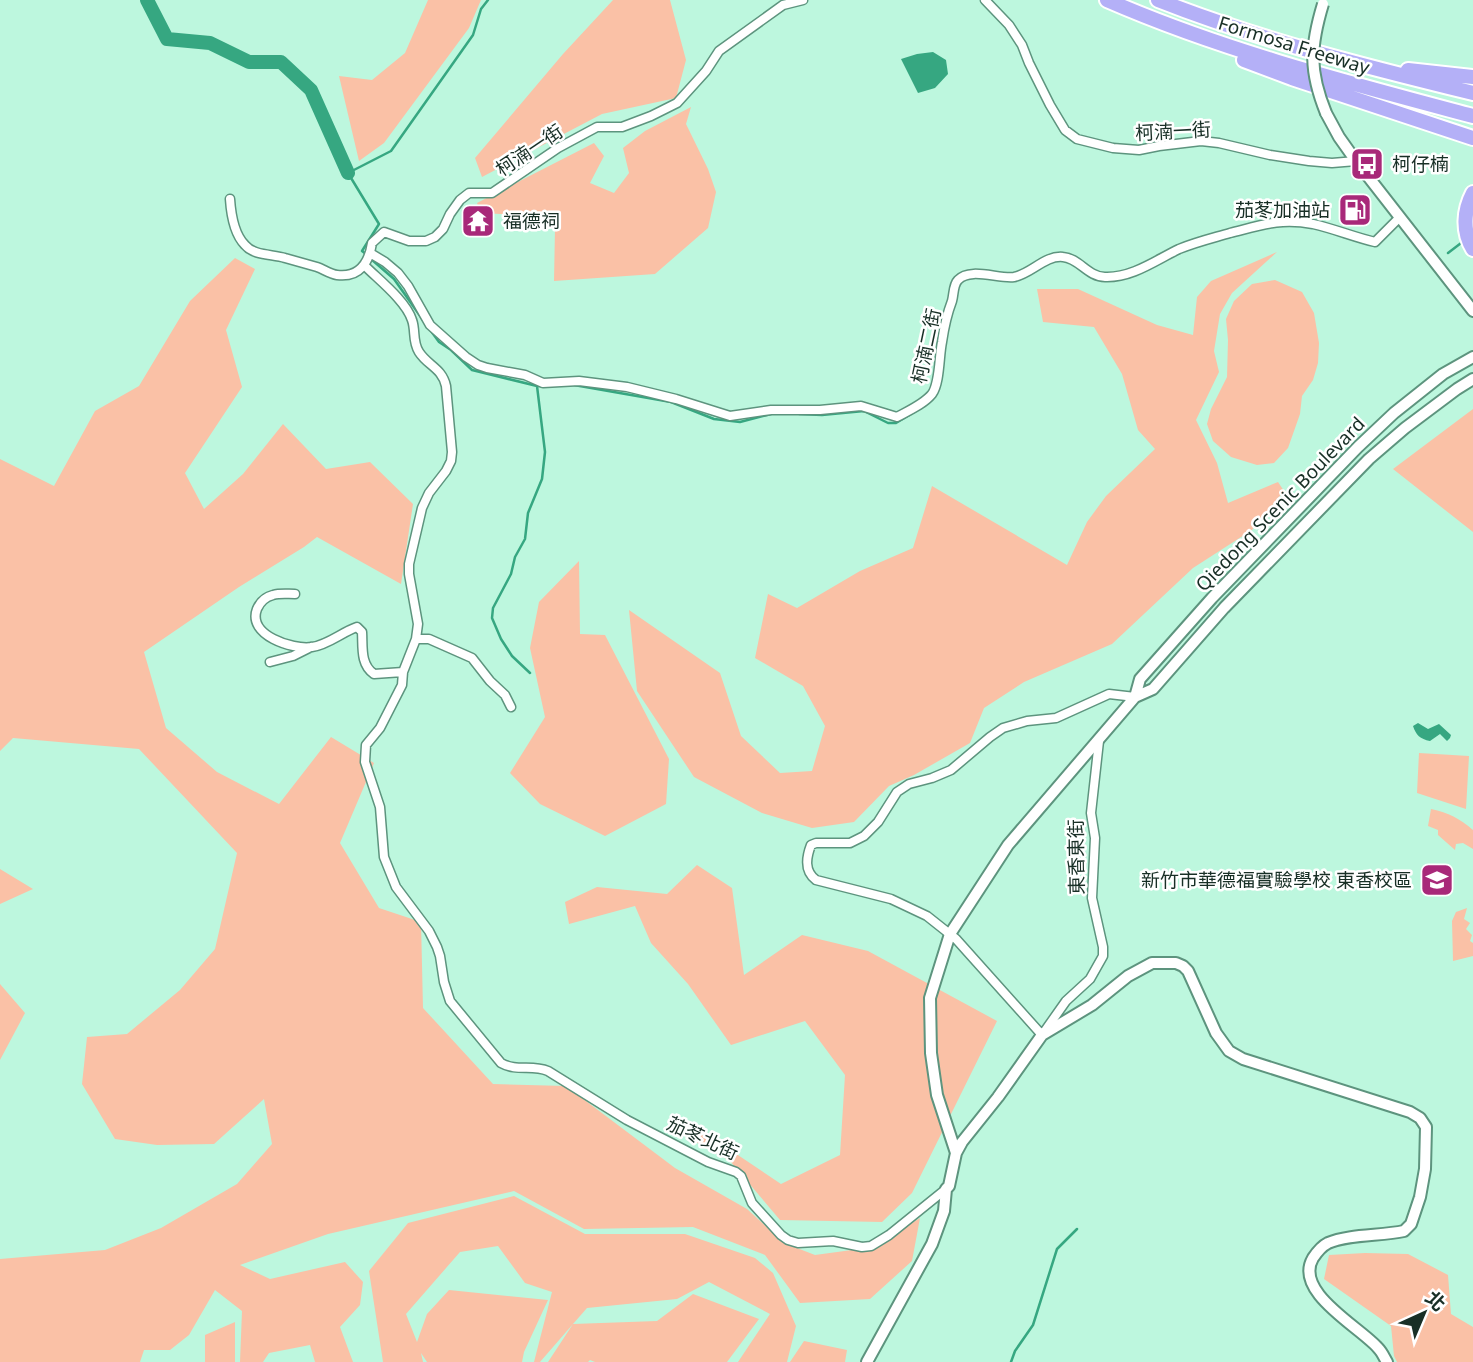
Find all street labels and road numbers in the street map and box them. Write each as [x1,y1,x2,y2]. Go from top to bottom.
street label: Formosa Freeway [1215,10,1373,80]
street label: 柯湳一街 [1134,116,1212,146]
street label: 柯湳一街 [490,118,568,182]
street label: 柯湳二街 [905,306,947,386]
street label: Qiedong Scenic Boulevard [1190,411,1370,597]
street label: 東香東街 [1062,819,1090,895]
street label: 茄苳北街 [663,1110,743,1166]

